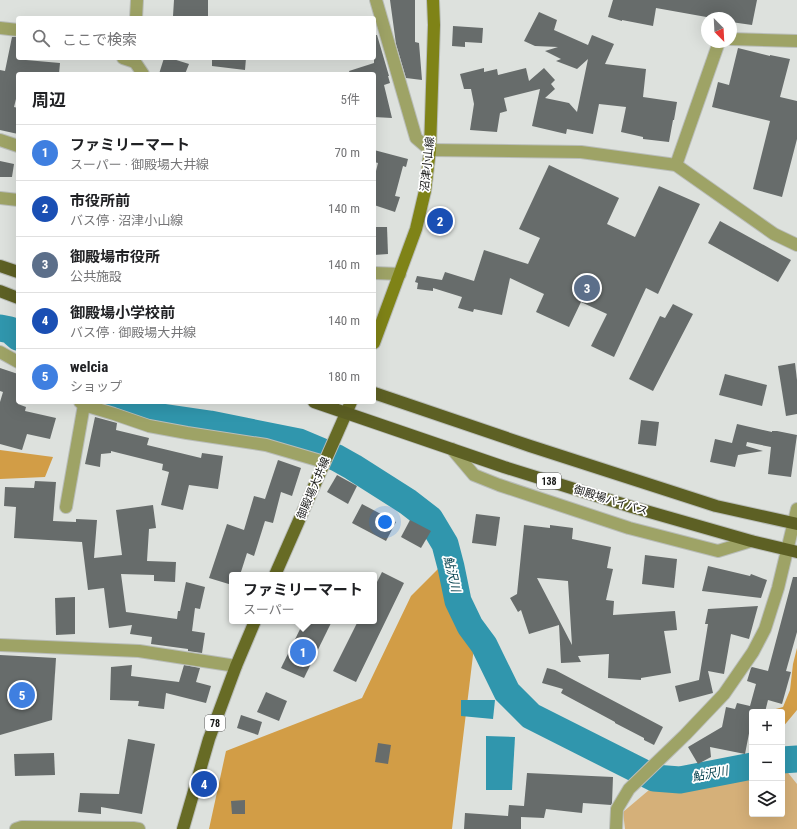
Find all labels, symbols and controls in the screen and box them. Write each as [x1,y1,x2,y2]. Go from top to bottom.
north arrow [701,12,737,48]
search box [16,16,376,60]
icon: search [30,27,52,49]
text: ここで検索 [62,31,137,49]
text: 周辺 [32,90,66,110]
text: 5件 [341,92,360,107]
text: ファミリーマート [70,136,190,154]
street label: 沼津小山線 [418,136,437,192]
text: 1 [42,145,48,160]
text: 70 m [334,145,360,160]
text: スーパー · 御殿場大井線 [70,157,209,172]
text: 市役所前 [70,192,130,210]
text: 2 [42,201,48,216]
text: 140 m [328,201,360,216]
pin: 2 [427,206,453,236]
text: バス停 · 沼津小山線 [70,213,183,228]
text: 御殿場市役所 [70,248,160,266]
text: 3 [42,257,48,272]
text: 140 m [328,257,360,272]
text: 公共施設 [70,269,122,284]
pin: 3 [574,273,600,303]
text: 御殿場小学校前 [70,304,175,322]
text: 4 [42,313,48,328]
text: 140 m [328,313,360,328]
text: バス停 · 御殿場大井線 [70,325,196,340]
text: welcia [70,358,108,376]
text: 5 [42,369,48,384]
text: 180 m [328,369,360,384]
text: ショップ [70,379,122,394]
street label: 御殿場大井線 [294,455,332,522]
road number: 138 [537,473,561,489]
street label: 御殿場バイパス [571,483,649,518]
your location [375,512,395,532]
water label: 鮎沢川 [441,555,463,595]
popup [229,572,377,624]
text: ファミリーマート [243,581,363,599]
text: スーパー [243,602,295,617]
pin: 1 [290,637,316,667]
pin: 5 [9,680,35,710]
map controls [749,709,785,817]
button: + [749,709,785,745]
road number: 78 [205,715,225,731]
button: − [749,745,785,781]
water label: 鮎沢川 [691,763,731,784]
pin: 4 [191,769,217,799]
button: layers [749,781,785,817]

